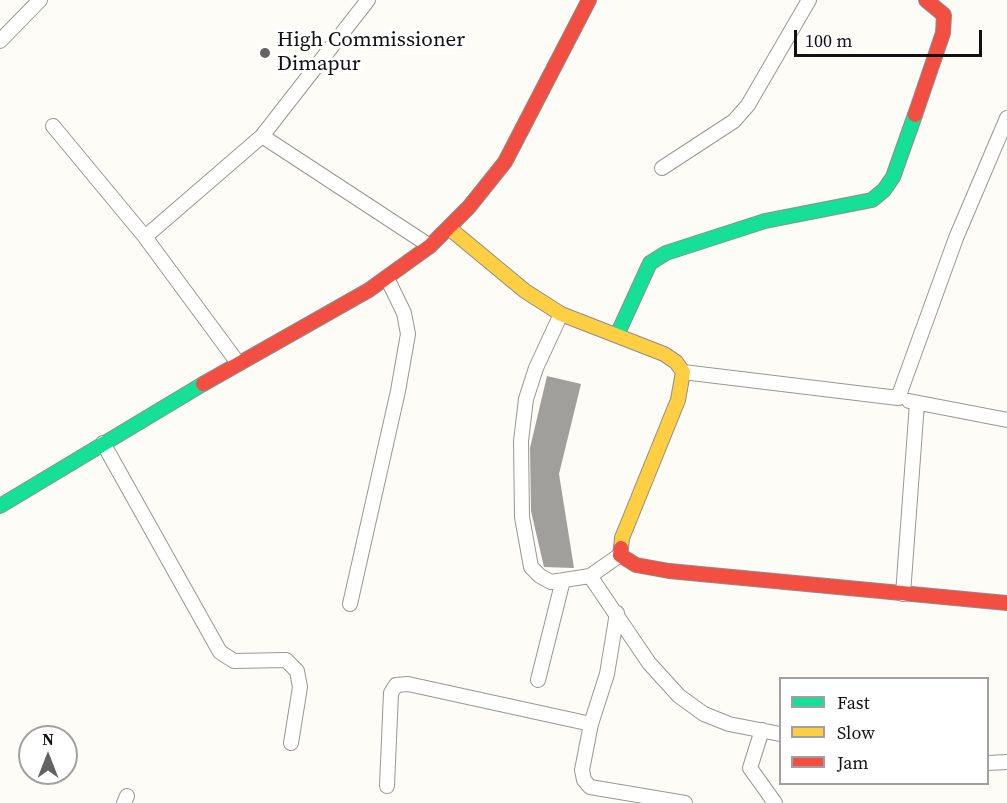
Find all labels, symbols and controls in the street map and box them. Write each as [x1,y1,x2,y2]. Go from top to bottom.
scale bar [797,18,984,56]
place label: High Commissioner Dimapur [277,28,465,78]
text: 100 m [805,28,852,53]
marker: High Commissioner Dimapur [258,46,272,60]
legend [779,677,989,785]
text: Fast [837,690,870,715]
text: Slow [837,720,875,745]
north arrow [18,725,78,785]
text: N [42,728,54,750]
text: Jam [837,750,869,775]

